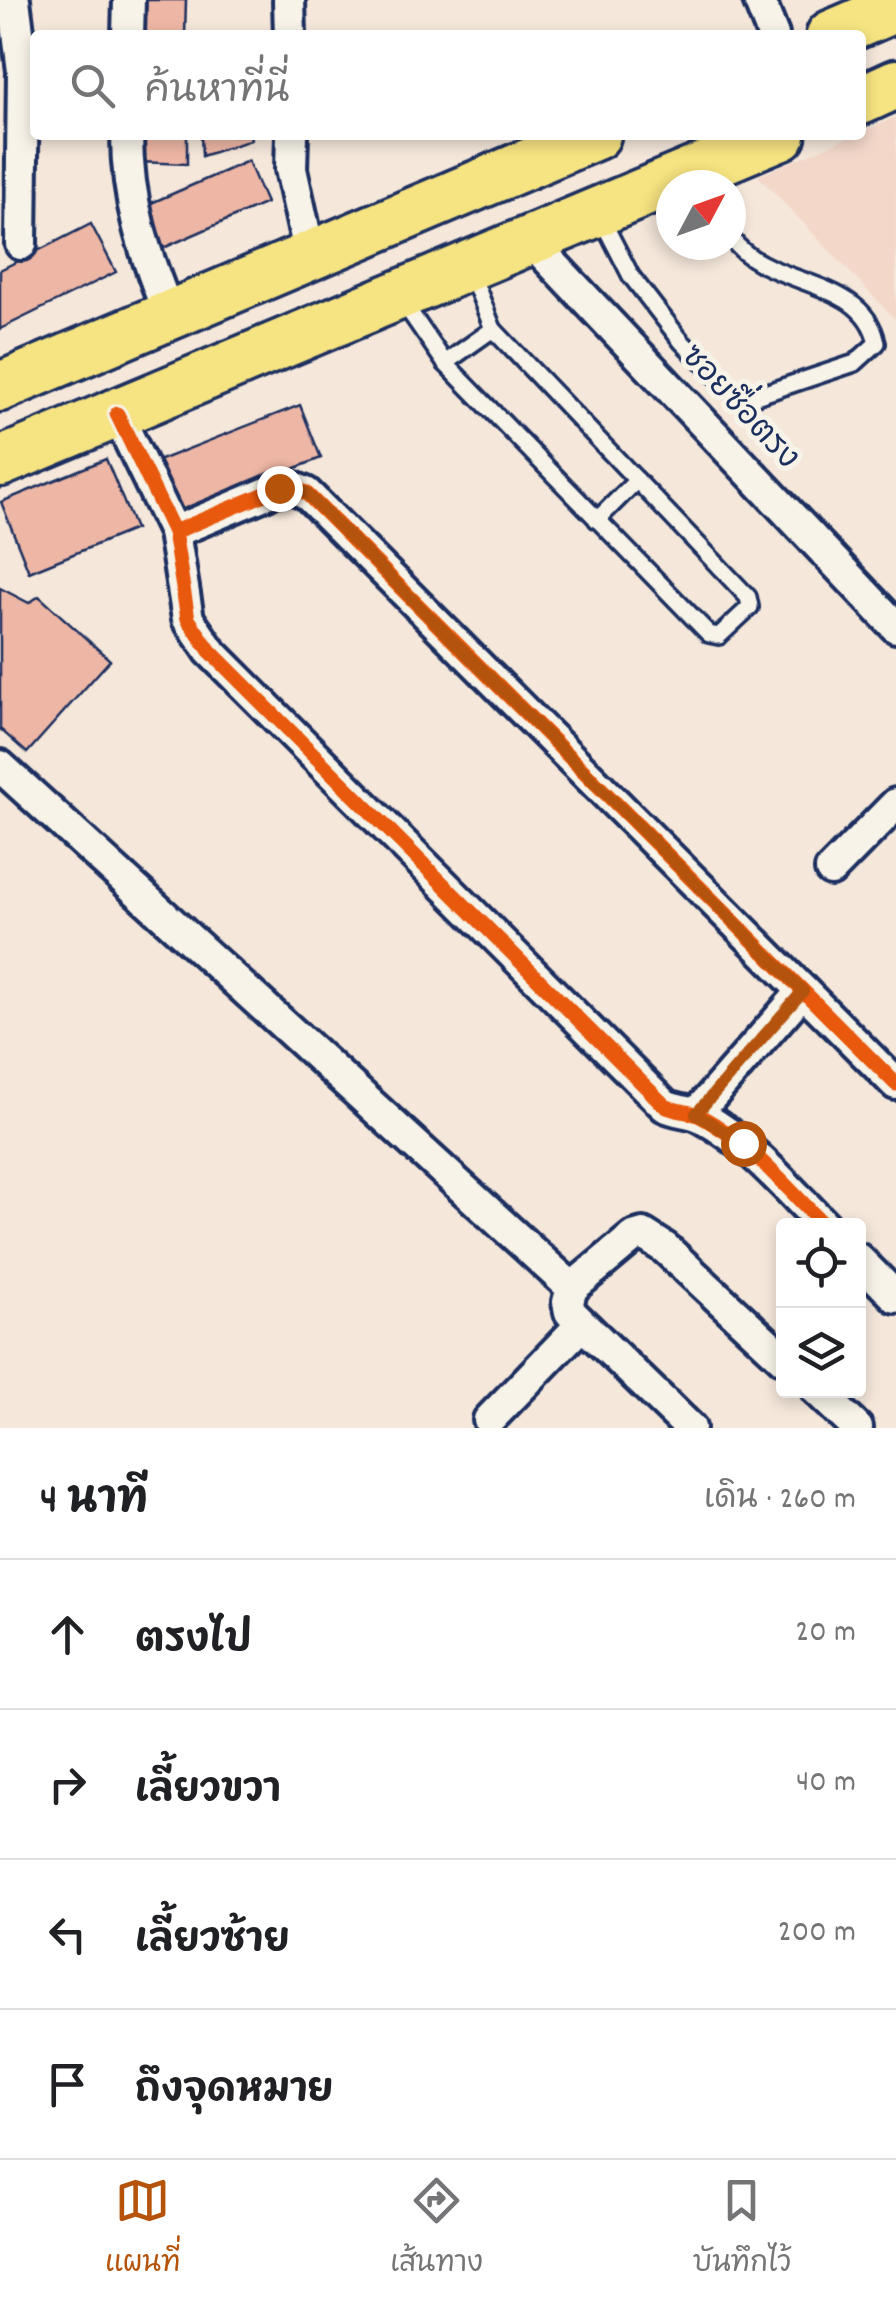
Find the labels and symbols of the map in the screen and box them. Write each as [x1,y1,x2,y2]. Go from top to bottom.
north arrow [656,170,746,260]
street label: ซอยซื่อตรง [668,329,816,482]
route end [257,466,303,512]
route start [721,1121,767,1167]

